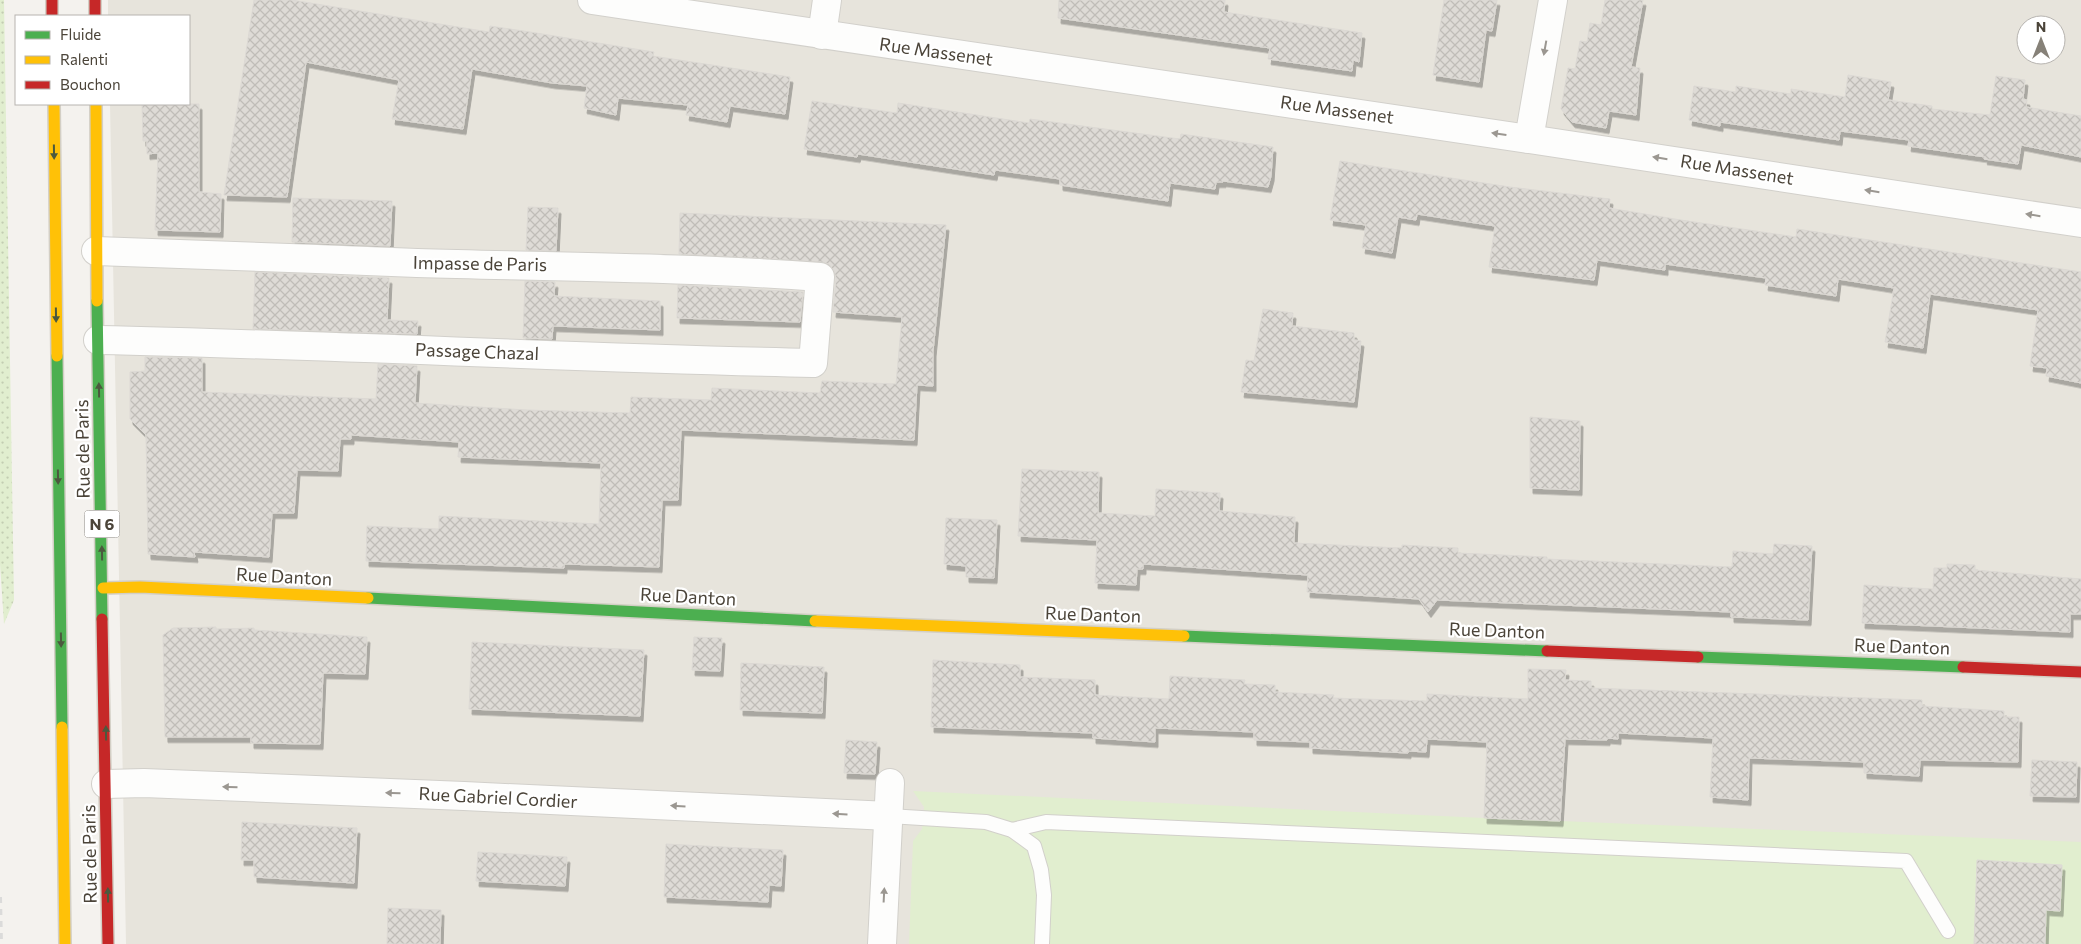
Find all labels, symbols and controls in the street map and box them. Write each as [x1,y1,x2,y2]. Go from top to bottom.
legend [15,15,190,105]
north arrow [2016,15,2066,65]
text: N [2036,18,2046,35]
text: Fluide [60,25,101,43]
street label: Rue Massenet [878,32,994,70]
one-way arrow [1541,40,1549,56]
text: Ralenti [60,50,108,68]
text: Bouchon [60,75,121,93]
street label: Rue Massenet [1279,90,1395,128]
one-way arrow [1491,130,1507,138]
one-way arrow [50,145,58,161]
street label: Rue Massenet [1679,149,1795,189]
one-way arrow [1651,154,1667,162]
one-way arrow [1864,186,1880,194]
one-way arrow [2024,211,2040,219]
street label: Impasse de Paris [413,251,547,275]
one-way arrow [52,307,60,323]
street label: Passage Chazal [415,338,539,364]
one-way arrow [95,382,103,398]
street label: Rue de Paris [70,399,94,499]
one-way arrow [55,470,63,486]
road number: N 6 [84,510,120,538]
one-way arrow [98,545,106,561]
street label: Rue Danton [235,562,333,590]
street label: Rue Danton [639,582,737,610]
street label: Rue Danton [1045,601,1142,627]
street label: Rue Danton [1449,617,1546,643]
one-way arrow [57,632,65,648]
street label: Rue Danton [1854,633,1951,659]
one-way arrow [101,725,109,741]
one-way arrow [222,782,238,790]
street label: Rue Gabriel Cordier [418,782,578,812]
one-way arrow [385,789,401,797]
one-way arrow [669,802,685,810]
street label: Rue de Paris [77,804,101,904]
one-way arrow [832,809,848,817]
one-way arrow [104,887,112,903]
one-way arrow [881,887,889,903]

